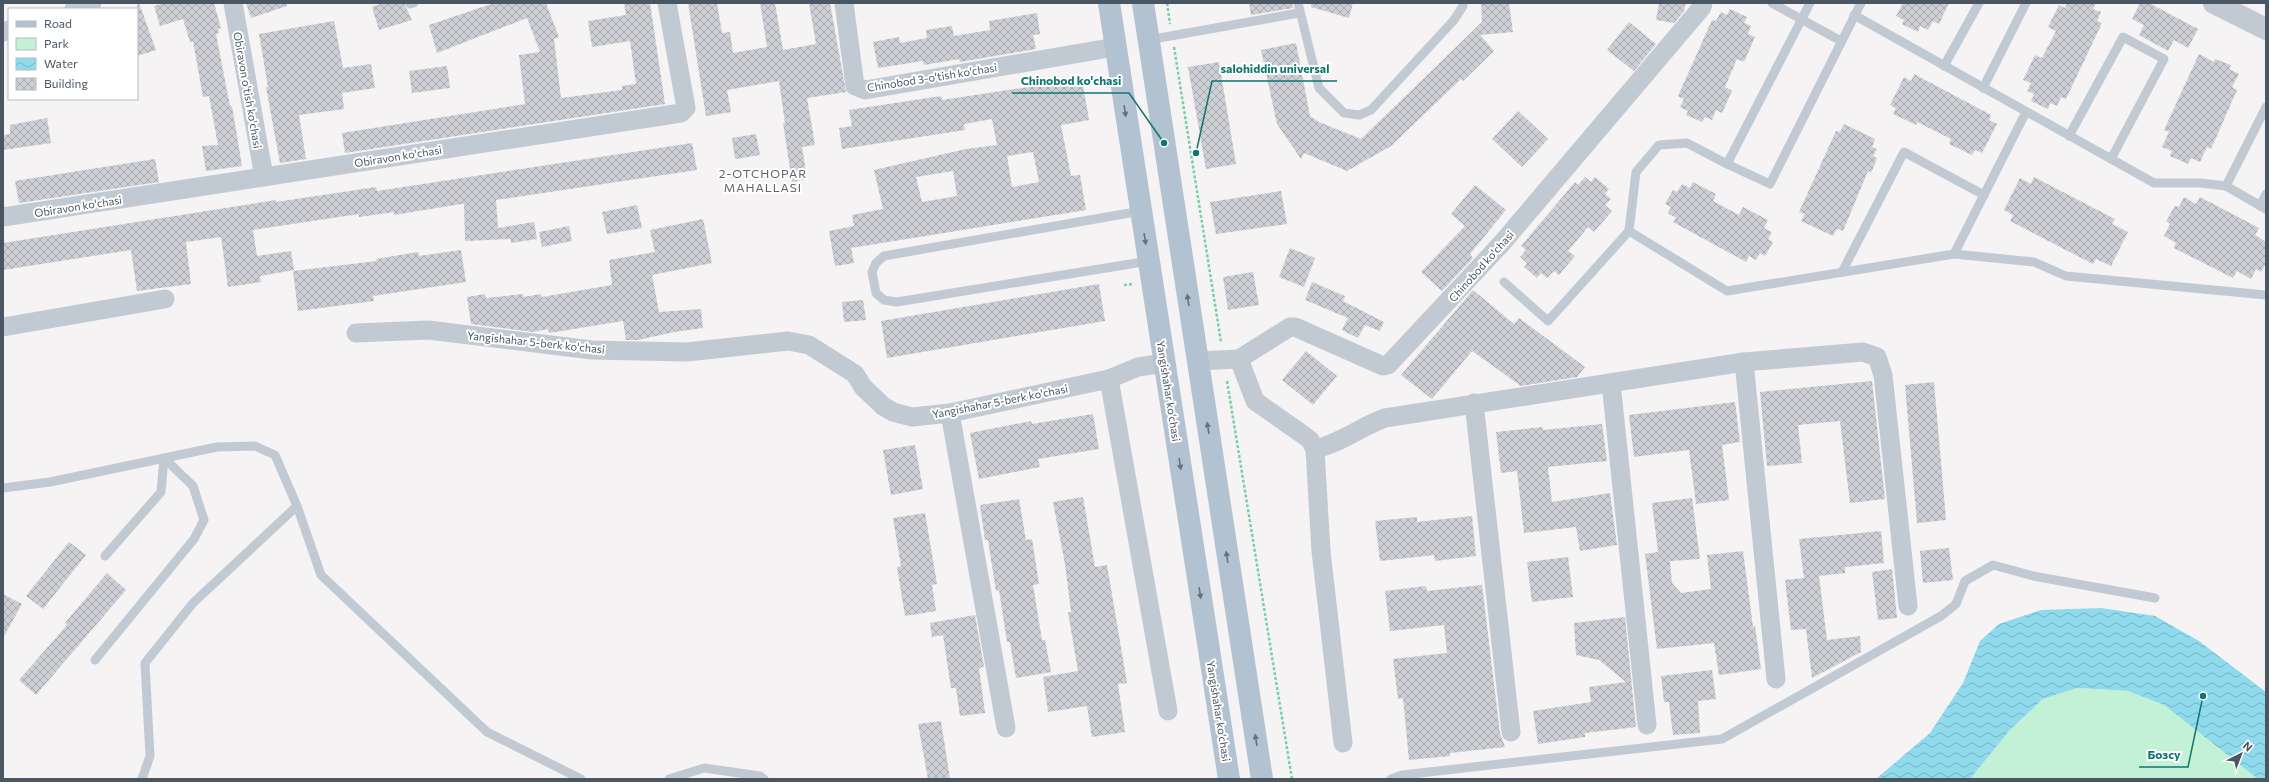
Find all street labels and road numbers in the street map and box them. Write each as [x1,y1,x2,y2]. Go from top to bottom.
street label: Obiravon o'tish ko'chasi [231,31,265,149]
street label: Chinobod 3-o'tish ko'chasi [866,60,998,94]
street label: Obiravon ko'chasi [353,143,443,169]
street label: Obiravon ko'chasi [33,193,123,219]
street label: Chinobod ko'chasi [1446,228,1516,304]
street label: Yangishahar 5-berk ko'chasi [467,328,606,356]
street label: Yangishahar ko‘chasi [1155,340,1183,443]
street label: Yangishahar 5-berk ko'chasi [931,381,1069,421]
street label: Yangishahar ko‘chasi [1205,660,1233,763]

